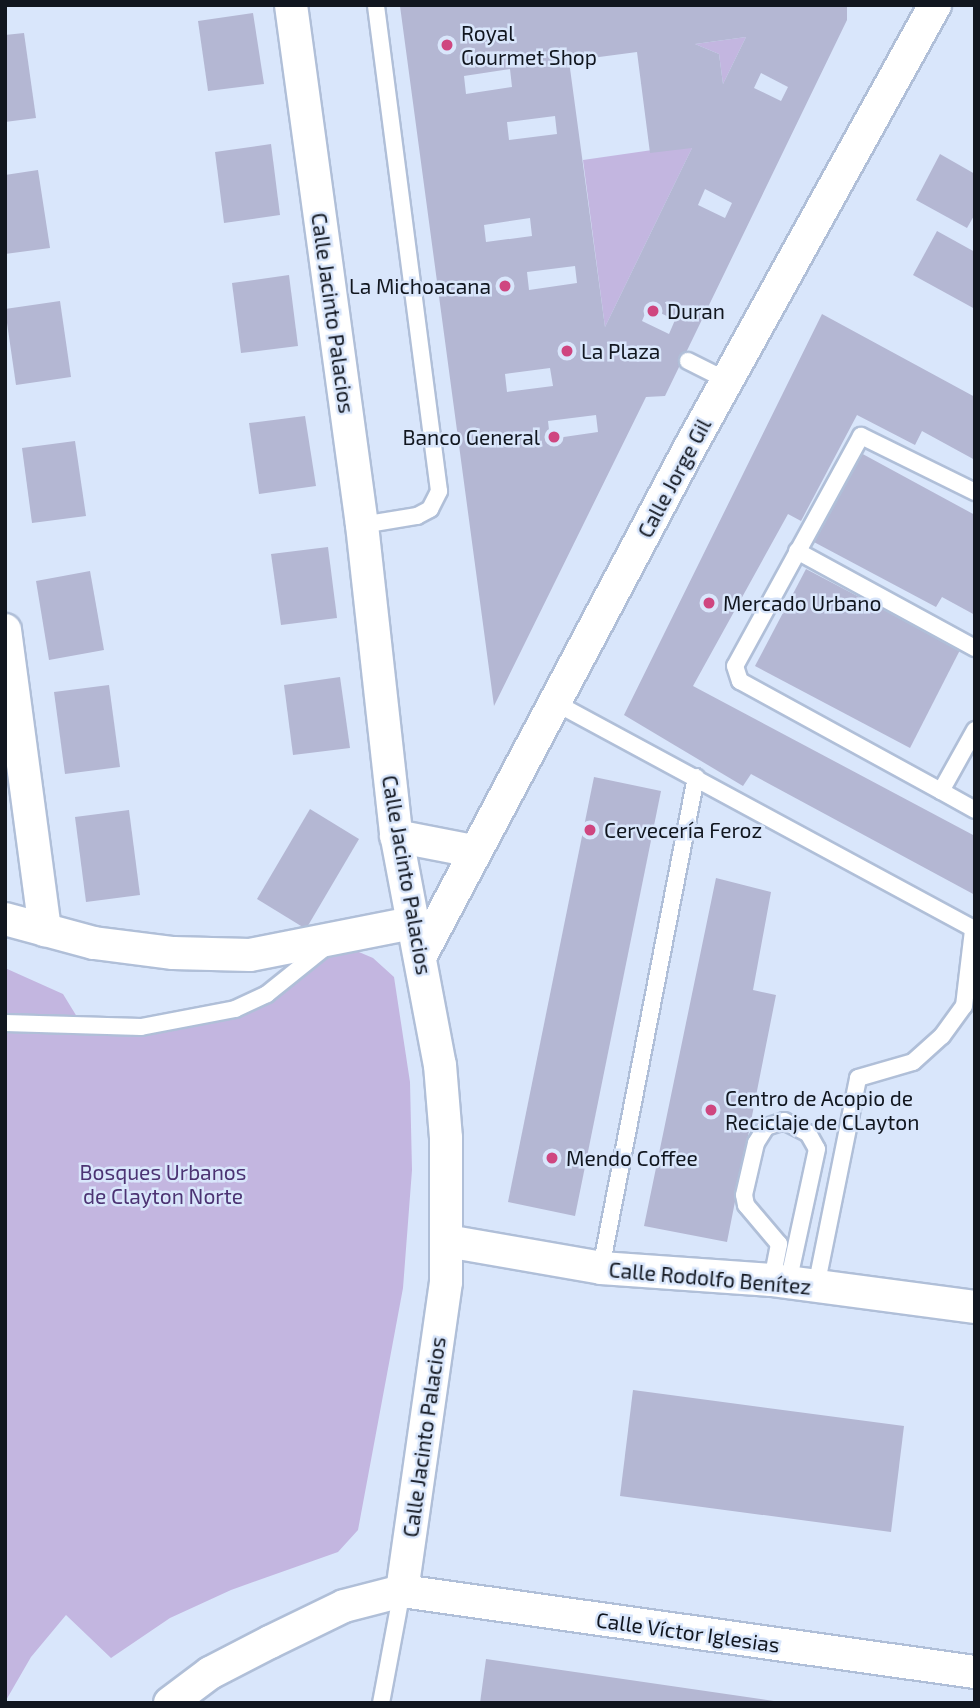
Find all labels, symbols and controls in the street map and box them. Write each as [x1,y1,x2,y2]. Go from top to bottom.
place label: Royal Gourmet Shop [461,20,597,70]
marker: Royal Gourmet Shop [439,37,455,53]
street label: Calle Jacinto Palacios [306,211,360,415]
place label: La Michoacana [349,273,491,299]
marker: La Michoacana [497,278,513,294]
place label: Duran [667,298,725,324]
marker: Duran [645,303,661,319]
place label: La Plaza [581,338,660,364]
marker: La Plaza [559,343,575,359]
street label: Calle Jorge Gil [632,414,716,542]
place label: Banco General [402,424,540,450]
marker: Banco General [546,429,562,445]
place label: Mercado Urbano [723,590,881,616]
marker: Mercado Urbano [701,595,717,611]
street label: Calle Jacinto Palacios [377,773,437,977]
place label: Cervecería Feroz [604,817,762,843]
marker: Cervecería Feroz [582,822,598,838]
place label: Centro de Acopio de Reciclaje de CLayton [725,1085,919,1135]
marker: Centro de Acopio de Reciclaje de CLayton [703,1102,719,1118]
place label: Mendo Coffee [566,1145,698,1171]
marker: Mendo Coffee [544,1150,560,1166]
park label: Bosques Urbanos de Clayton Norte [80,1159,246,1209]
street label: Calle Rodolfo Benítez [608,1257,812,1299]
street label: Calle Jacinto Palacios [397,1335,451,1539]
street label: Calle Víctor Iglesias [594,1607,782,1657]

